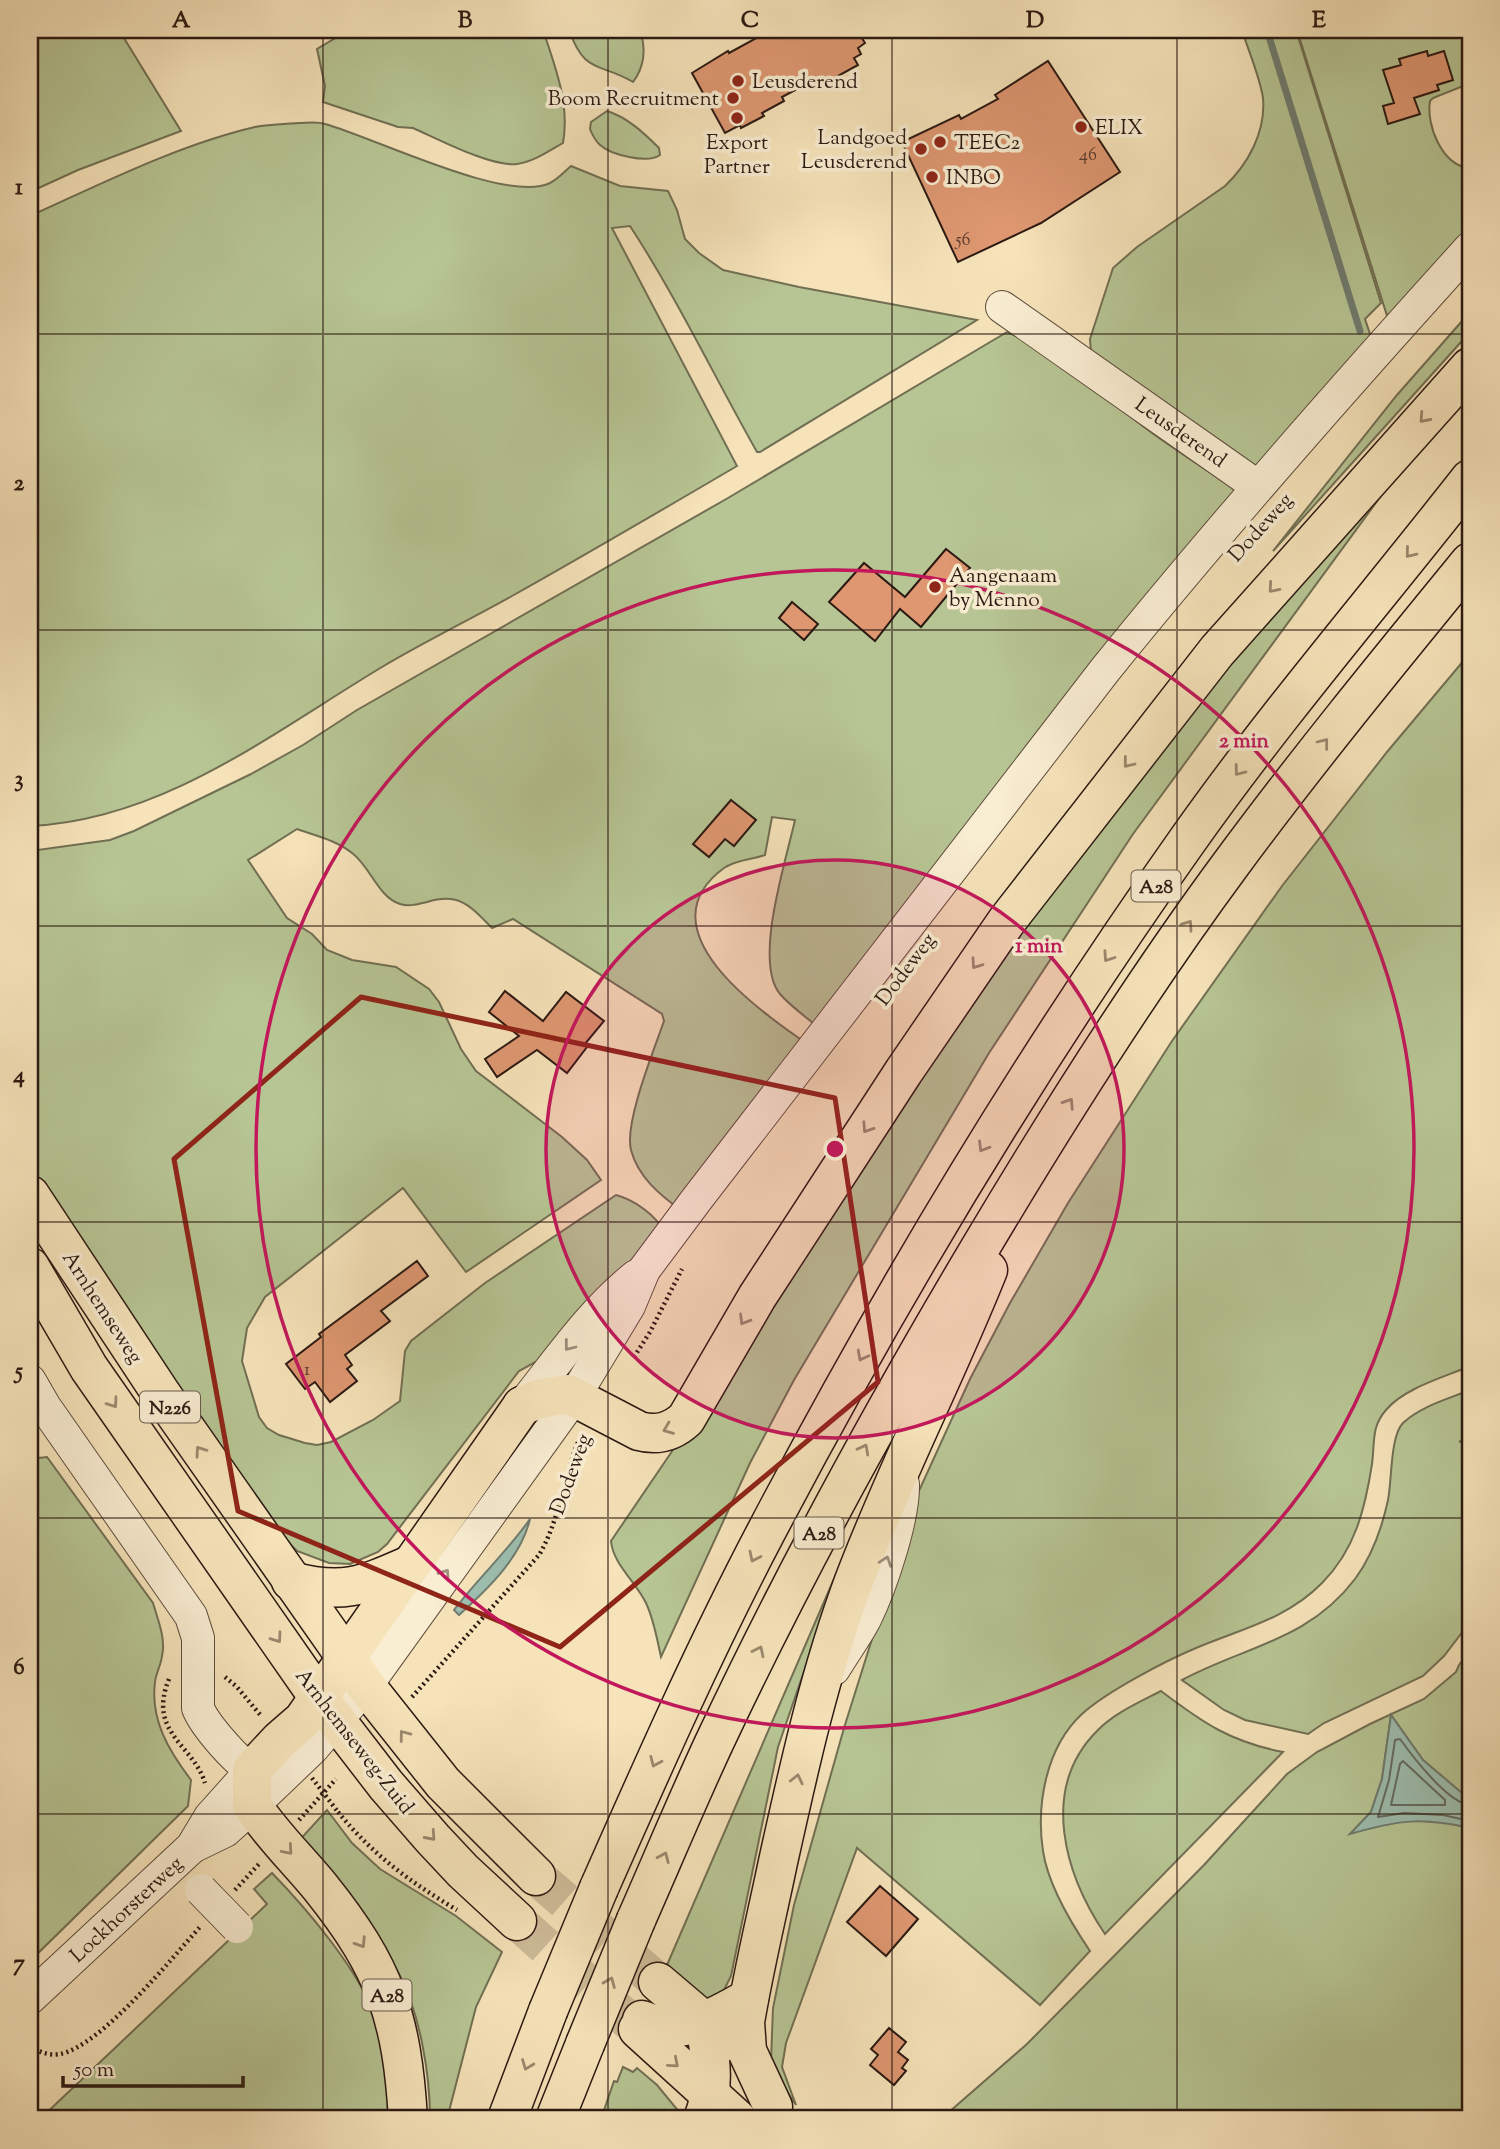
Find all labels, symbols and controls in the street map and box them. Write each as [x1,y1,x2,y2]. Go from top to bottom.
text: A [172,5,191,38]
text: B [458,5,473,38]
text: C [741,5,759,38]
text: D [1026,5,1044,38]
text: E [1312,5,1326,38]
place label: Leusderend [752,68,858,98]
marker: Leusderend [730,73,746,89]
place label: Boom Recruitment [548,85,719,115]
marker: Boom Recruitment [725,90,741,106]
marker: Export Partner [729,110,745,126]
place label: ELIX [1095,114,1143,144]
marker: ELIX [1073,119,1089,135]
place label: Landgoed Leusderend [801,124,907,178]
place label: Export Partner [704,129,770,183]
place label: TEEC2 [954,129,1021,159]
marker: TEEC2 [932,134,948,150]
marker: Landgoed Leusderend [913,141,929,157]
house number: 46 [1079,143,1097,169]
place label: INBO [946,164,1001,194]
marker: INBO [924,169,940,185]
text: 1 [15,172,23,205]
house number: 56 [954,228,971,254]
street label: Leusderend [1128,391,1232,476]
one-way arrow [1420,410,1433,423]
text: 2 [14,468,25,501]
street label: Dodeweg [1222,487,1301,570]
one-way arrow [1405,546,1418,558]
place label: Aangenaam by Menno [949,562,1057,616]
marker: Aangenaam by Menno [927,579,943,595]
one-way arrow [1269,579,1281,592]
text: 2 min [1219,727,1270,757]
one-way arrow [1316,738,1329,751]
one-way arrow [1124,756,1137,768]
one-way arrow [1235,763,1248,776]
text: 3 [14,764,24,797]
road number: A28 [1132,870,1180,902]
one-way arrow [1180,920,1192,933]
street label: Dodeweg [869,927,944,1013]
text: 1 min [1015,932,1063,962]
one-way arrow [1104,949,1116,962]
one-way arrow [972,956,984,969]
text: 4 [12,1060,25,1093]
one-way arrow [1060,1098,1073,1111]
one-way arrow [862,1120,875,1133]
centre of rings [823,1137,847,1161]
one-way arrow [979,1140,992,1153]
street label: Arnhemseweg [54,1246,149,1370]
one-way arrow [739,1312,752,1325]
one-way arrow [565,1338,578,1350]
one-way arrow [856,1349,870,1361]
text: 5 [13,1356,23,1389]
house number: 1 [304,1358,310,1384]
road number: N226 [140,1392,200,1422]
one-way arrow [105,1395,118,1408]
one-way arrow [662,1421,675,1435]
street label: Dodeweg [543,1430,600,1519]
one-way arrow [856,1444,869,1456]
one-way arrow [196,1446,208,1459]
road number: A28 [794,1518,844,1548]
one-way arrow [748,1550,762,1562]
one-way arrow [878,1555,893,1567]
one-way arrow [437,1569,449,1582]
one-way arrow [269,1630,281,1643]
one-way arrow [751,1646,765,1658]
text: 6 [13,1652,25,1685]
street label: Arnhemseweg-Zuid [287,1663,420,1822]
one-way arrow [399,1731,412,1743]
one-way arrow [649,1754,663,1767]
one-way arrow [788,1773,803,1785]
one-way arrow [423,1828,435,1841]
one-way arrow [280,1842,292,1855]
street label: Lockhorsterweg [64,1850,191,1971]
one-way arrow [655,1852,669,1864]
one-way arrow [352,1936,365,1949]
text: 7 [13,1948,25,1981]
one-way arrow [602,1976,616,1988]
road number: A28 [362,1980,412,2010]
scale bar [63,2044,243,2088]
one-way arrow [665,2055,678,2067]
text: 50 m [73,2056,114,2086]
one-way arrow [522,2059,536,2071]

